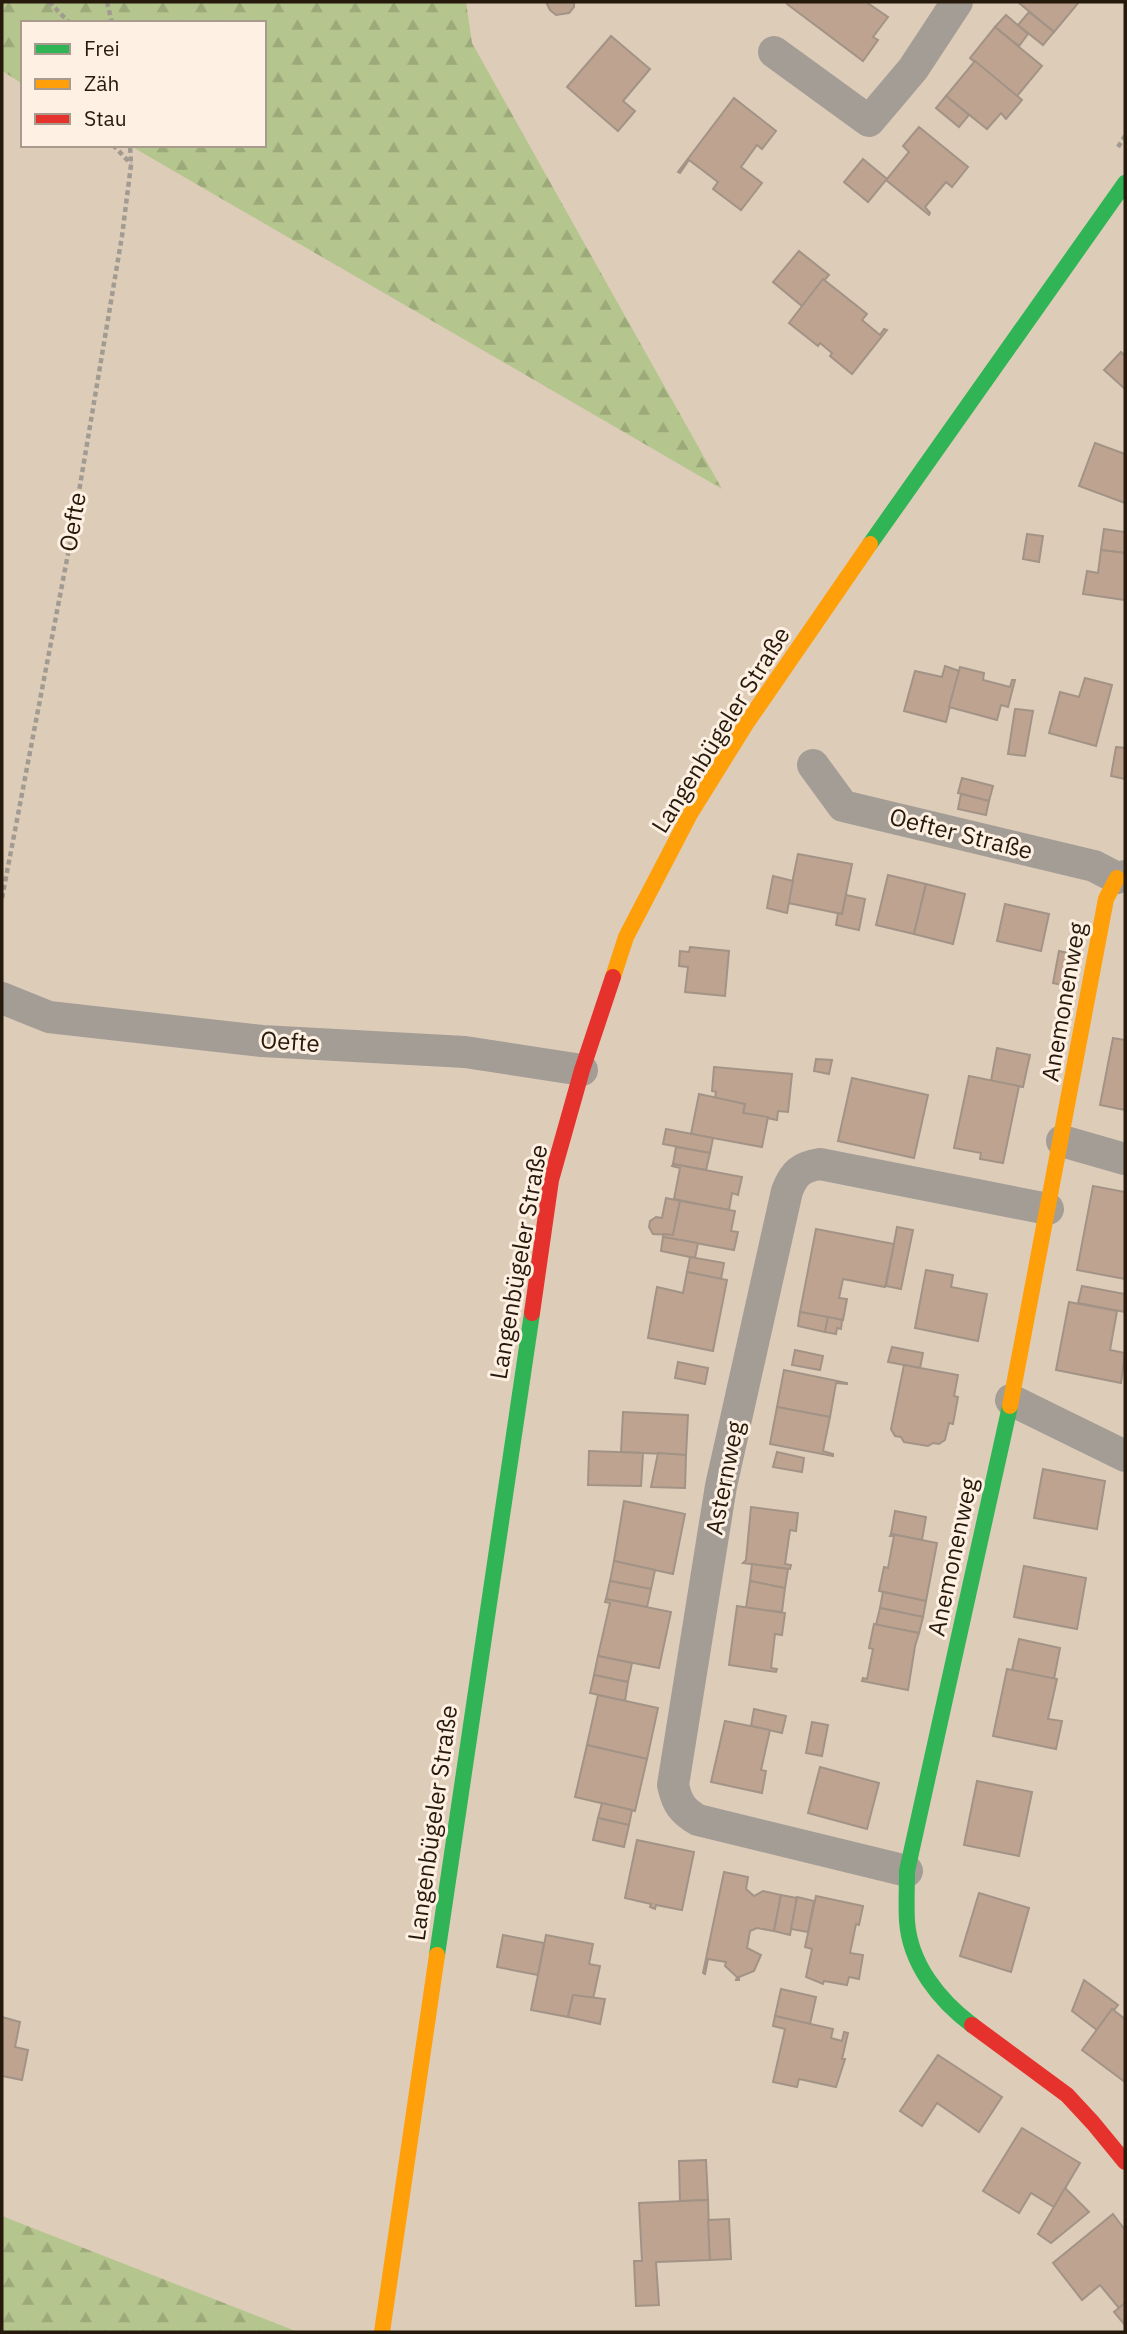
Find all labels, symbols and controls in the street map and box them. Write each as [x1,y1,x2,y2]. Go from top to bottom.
legend [21,21,266,147]
text: Frei [84,34,120,62]
text: Zäh [84,69,119,97]
text: Stau [84,104,127,132]
street label: Oefte [51,490,93,554]
street label: Langenbügeler Straße [644,620,797,839]
street label: Oefter Straße [886,800,1036,866]
street label: Anemonenweg [1033,919,1093,1084]
street label: Oefte [259,1023,321,1059]
street label: Langenbügeler Straße [482,1142,554,1382]
street label: Asternweg [697,1418,751,1537]
street label: Anemonenweg [920,1474,984,1639]
street label: Langenbügeler Straße [400,1703,464,1943]

